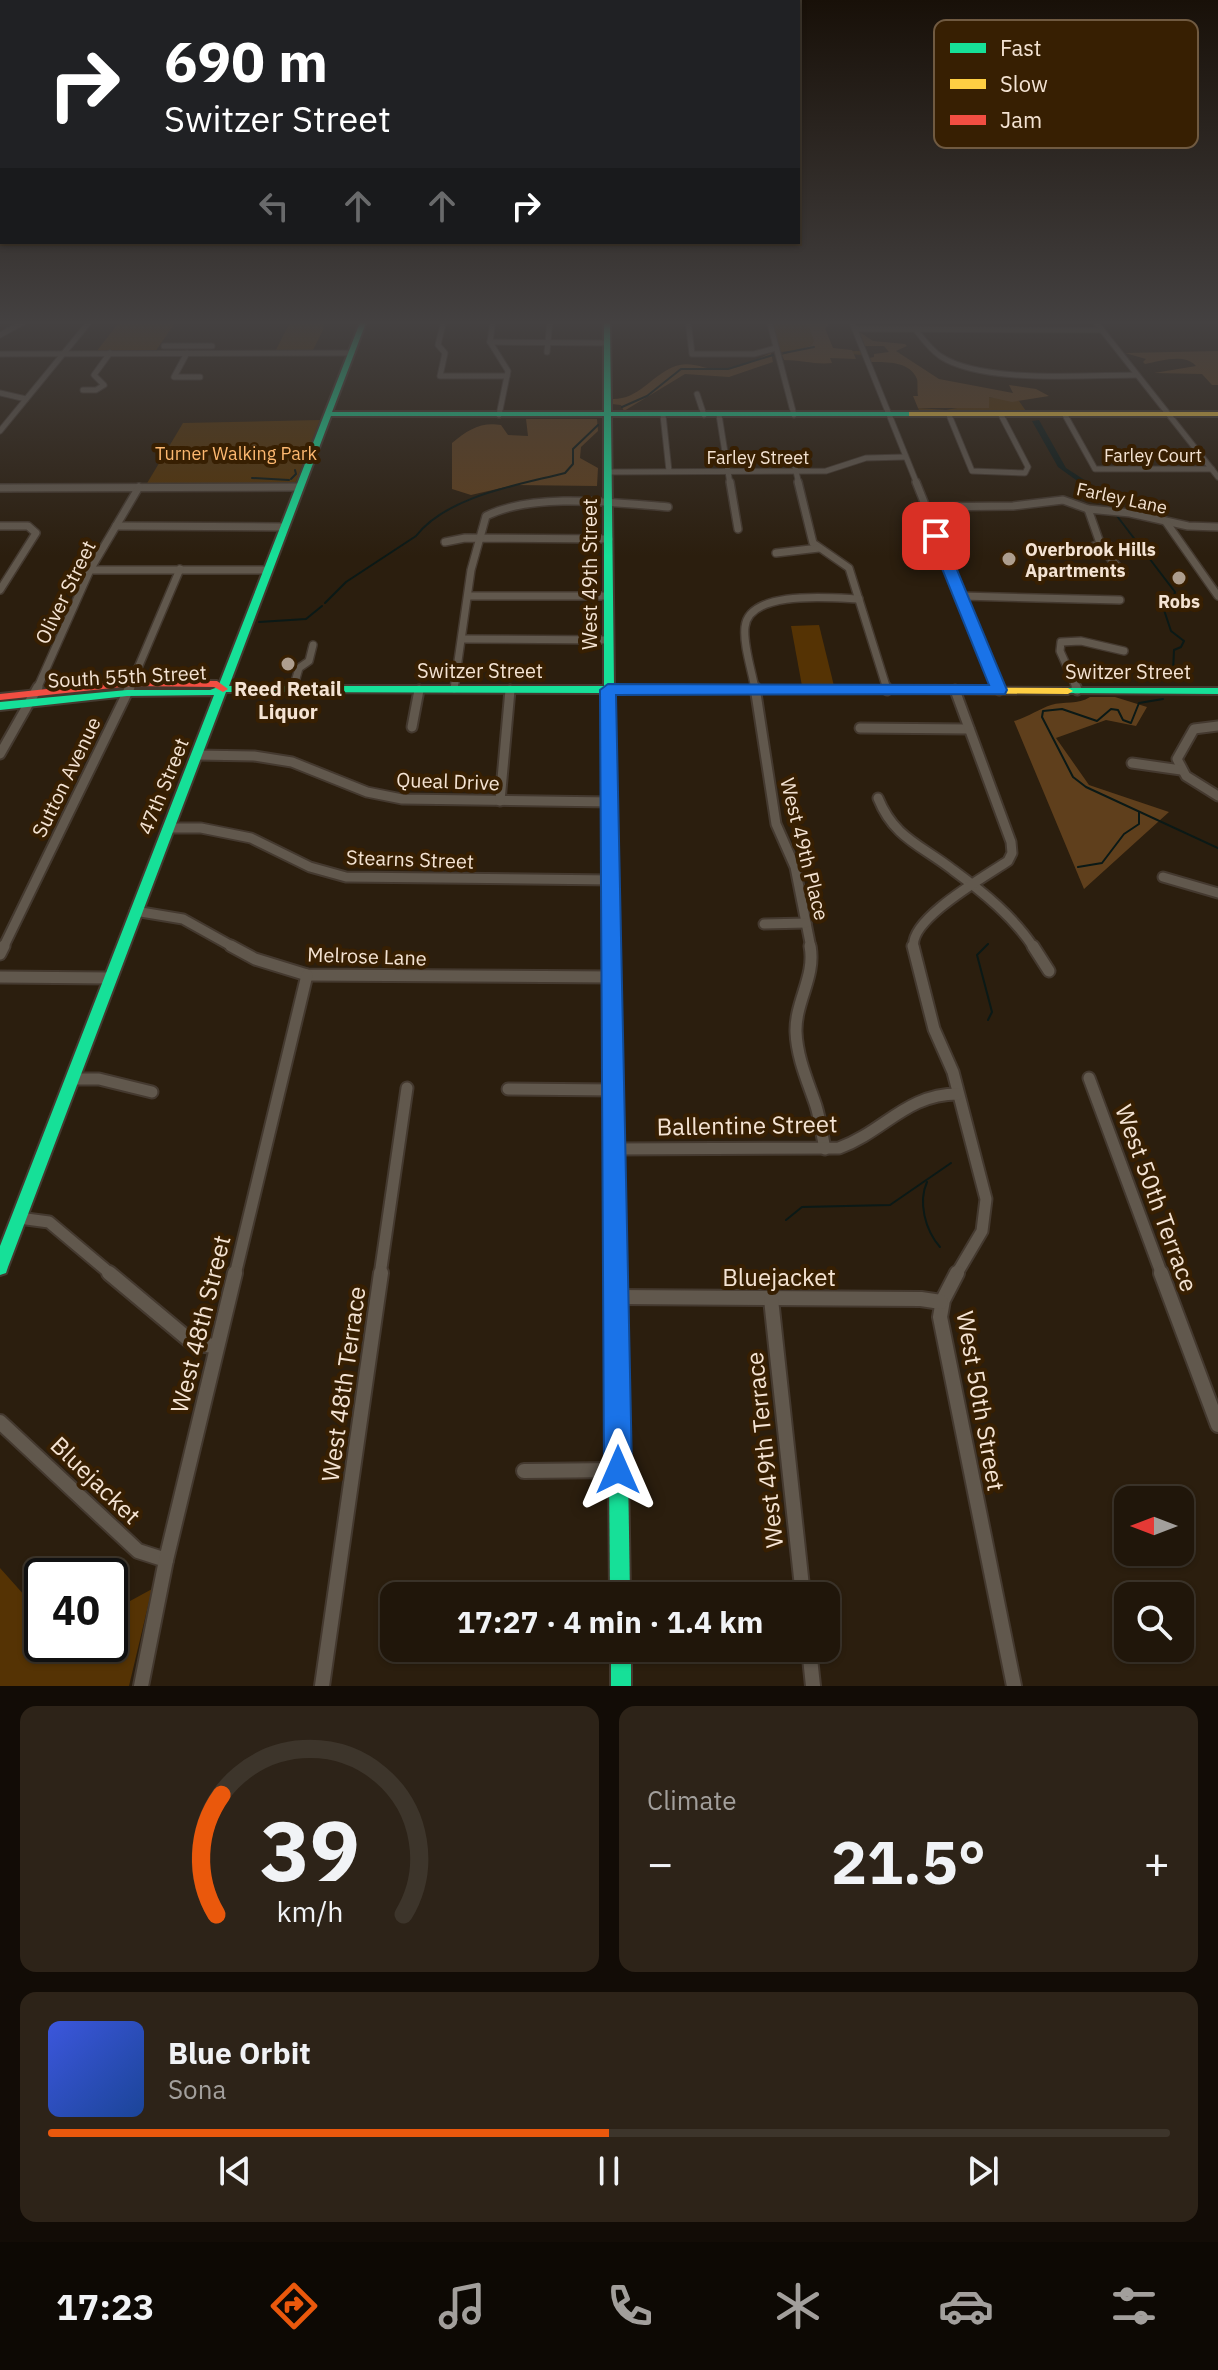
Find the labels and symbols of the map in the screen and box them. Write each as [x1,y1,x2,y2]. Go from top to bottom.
legend [934,20,1198,148]
text: Fast [1000,33,1041,62]
text: Slow [1000,69,1048,98]
text: Jam [1000,105,1042,134]
park label: Turner Walking Park [155,442,317,465]
street label: Farley Court [1104,444,1202,467]
street label: Farley Street [707,446,809,469]
street label: Farley Lane [1075,477,1170,519]
street label: West 49th Street [576,498,603,650]
pin [902,502,970,570]
street label: Oliver Street [28,536,102,648]
place label: Overbrook Hills Apartments [1025,538,1156,582]
marker: Overbrook Hills Apartments [1000,550,1018,568]
marker: Robs [1170,569,1188,587]
place label: Robs [1158,590,1200,613]
marker: Reed Retail Liquor [279,655,297,673]
street label: Switzer Street [417,657,543,684]
street label: South 55th Street [47,658,207,694]
street label: Switzer Street [1065,658,1191,685]
place label: Reed Retail Liquor [234,675,342,725]
street label: Sutton Avenue [25,712,107,842]
street label: 47th Street [131,734,195,838]
street label: Queal Drive [396,766,500,796]
street label: West 49th Place [774,775,836,923]
street label: Stearns Street [345,843,475,875]
street label: Melrose Lane [307,940,427,972]
street label: West 50th Terrace [1108,1100,1206,1296]
street label: Ballentine Street [656,1107,838,1143]
street label: West 48th Street [162,1232,238,1416]
street label: Bluejacket [722,1261,836,1293]
street label: West 48th Terrace [313,1284,373,1484]
street label: West 50th Street [949,1309,1013,1493]
street label: West 49th Terrace [738,1350,790,1550]
position arrow [576,1428,660,1512]
street label: Bluejacket [44,1429,148,1531]
north arrow [1114,1486,1194,1566]
speed limit sign: 40 [24,1558,128,1662]

